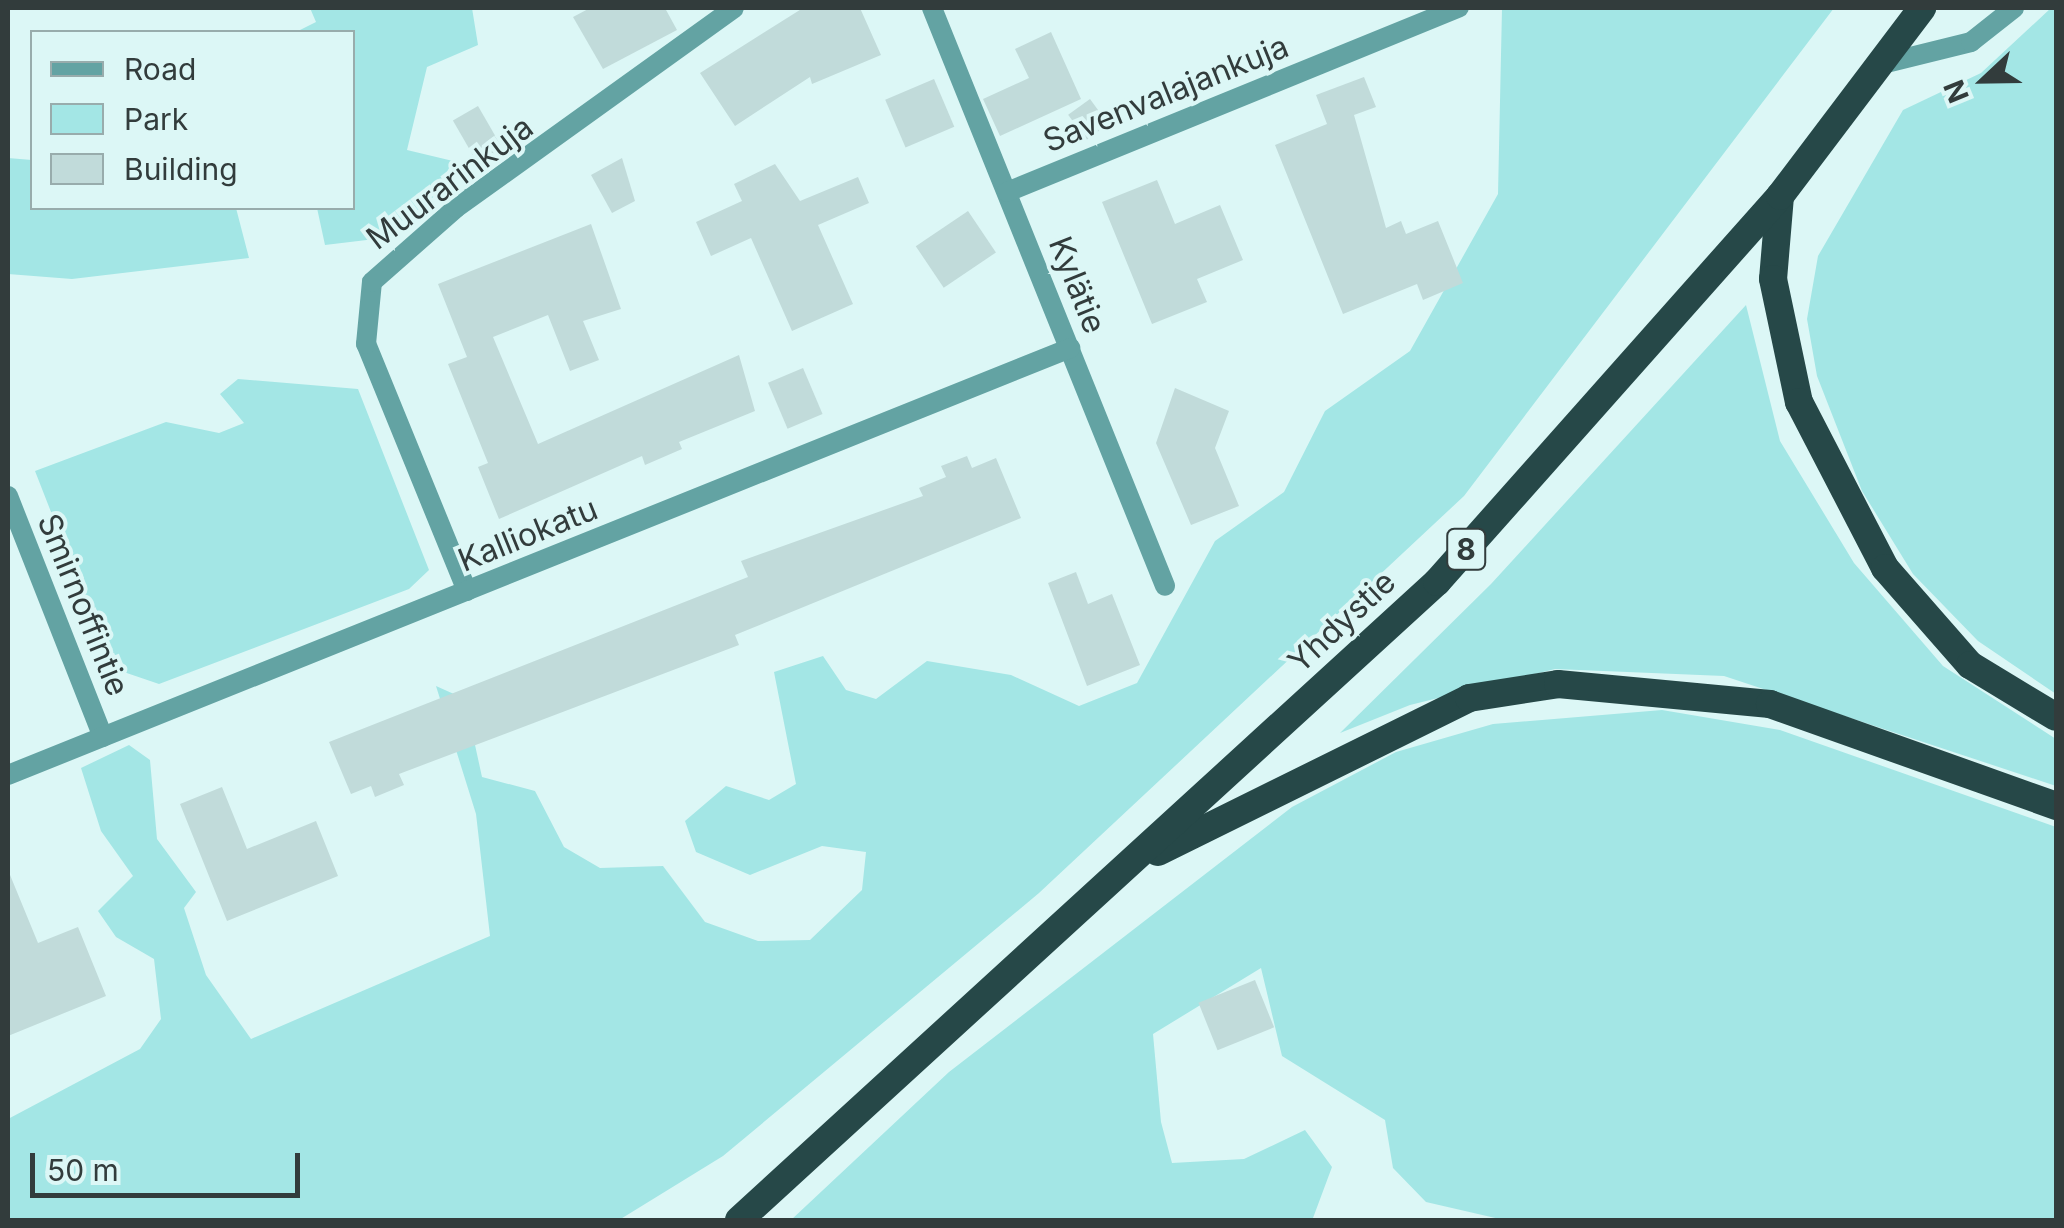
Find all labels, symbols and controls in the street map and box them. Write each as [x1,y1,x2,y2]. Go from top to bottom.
street label: Savenvalajankuja [1038,27,1294,161]
legend [30,30,355,210]
north arrow [1934,30,2034,130]
text: Road [124,51,196,87]
text: N [1936,75,1976,108]
text: Park [124,101,188,137]
street label: Muurarinkuja [359,108,541,258]
text: Building [124,151,238,187]
street label: Kylätie [1040,231,1114,339]
street label: Kalliokatu [453,490,603,580]
street label: Smirnoffintie [29,508,137,702]
road number: 8 [1446,524,1486,574]
street label: Yhdystie [1281,563,1403,681]
scale bar [35,1133,305,1195]
text: 50 m [47,1152,119,1188]

